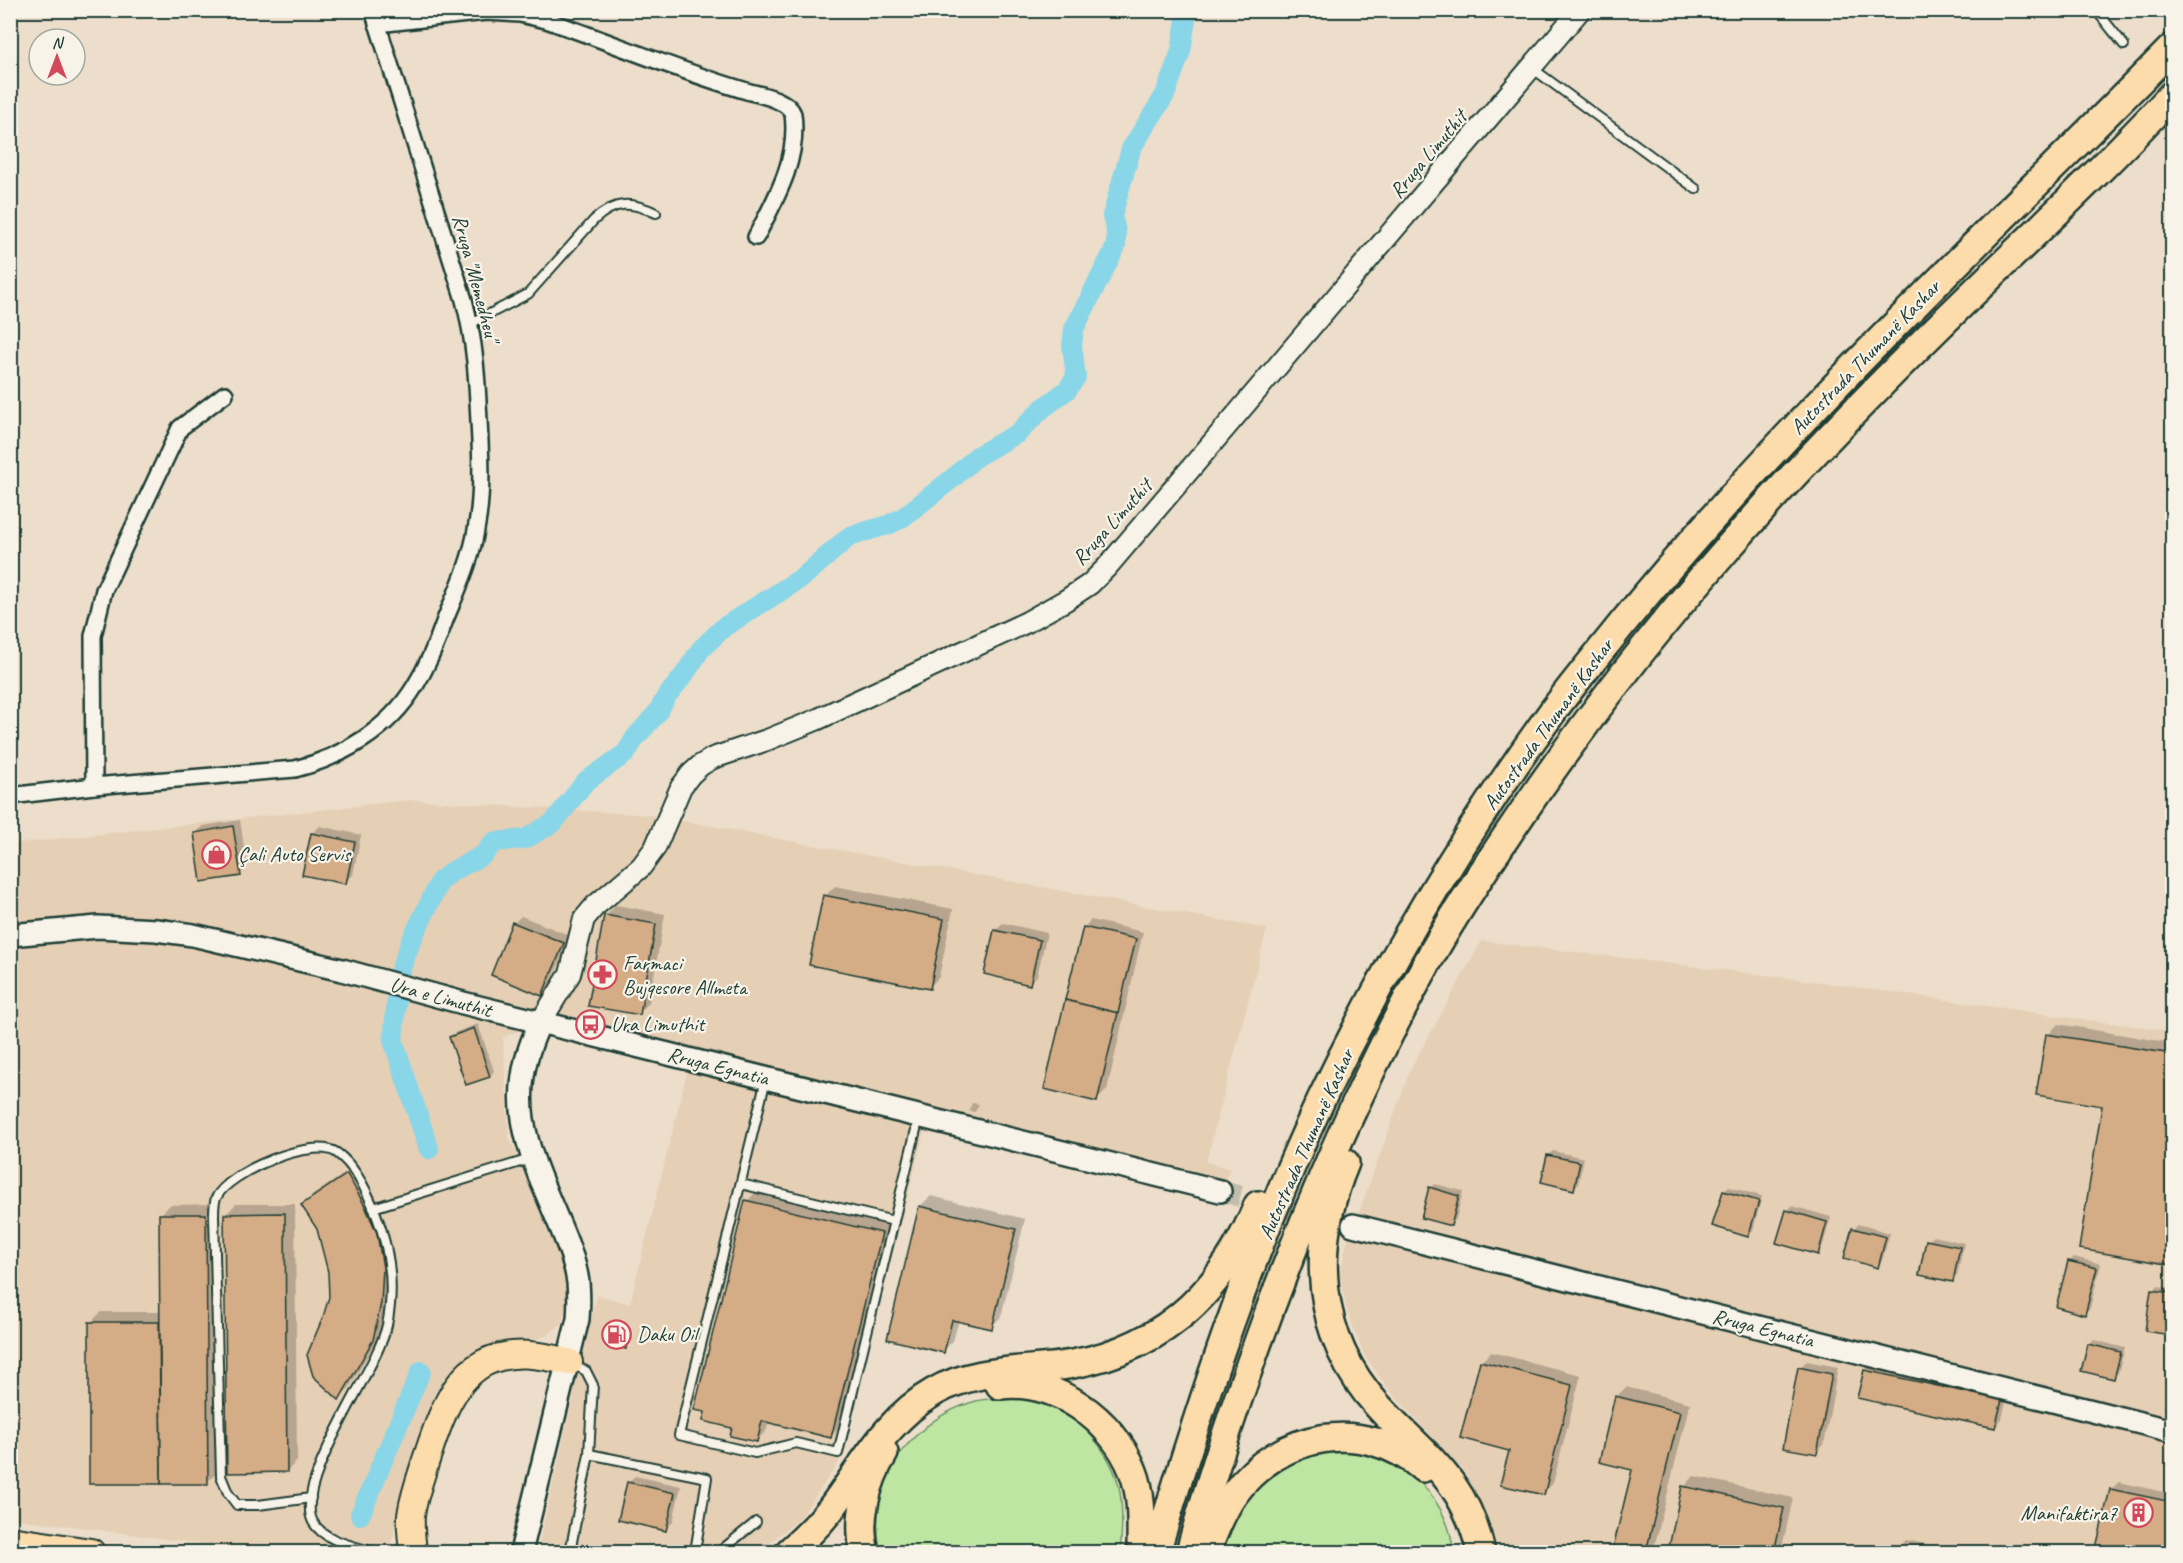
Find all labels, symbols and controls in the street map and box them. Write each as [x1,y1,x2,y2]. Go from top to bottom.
north arrow [27,27,87,87]
text: N [52,33,65,53]
street label: Rruga Limuthit [1384,102,1474,203]
street label: Rruga "Memedheu" [447,212,506,348]
street label: Autostrada Thumanë Kashar [1784,273,1947,440]
street label: Rruga Limuthit [1066,471,1160,571]
street label: Autostrada Thumanë Kashar [1477,632,1620,815]
shop icon: Çali Auto Servis [201,838,233,870]
place label: Çali Auto Servis [238,841,352,867]
place label: Farmaci Bujqesore Allmeta [623,950,749,1000]
pharmacy icon: Farmaci Bujqesore Allmeta [586,959,618,991]
street label: Ura e Limuthit [388,971,496,1024]
bus stop icon: Ura Limuthit [574,1008,606,1040]
place label: Ura Limuthit [611,1011,706,1037]
street label: Rruga Egnatia [665,1041,773,1091]
street label: Autostrada Thumanë Kashar [1252,1044,1360,1243]
street label: Rruga Egnatia [1710,1303,1818,1353]
fuel station icon: Daku Oil [600,1318,632,1350]
place label: Daku Oil [637,1321,700,1347]
building icon: Manifaktira7 [2122,1497,2154,1529]
place label: Manifaktira7 [2021,1500,2119,1526]

